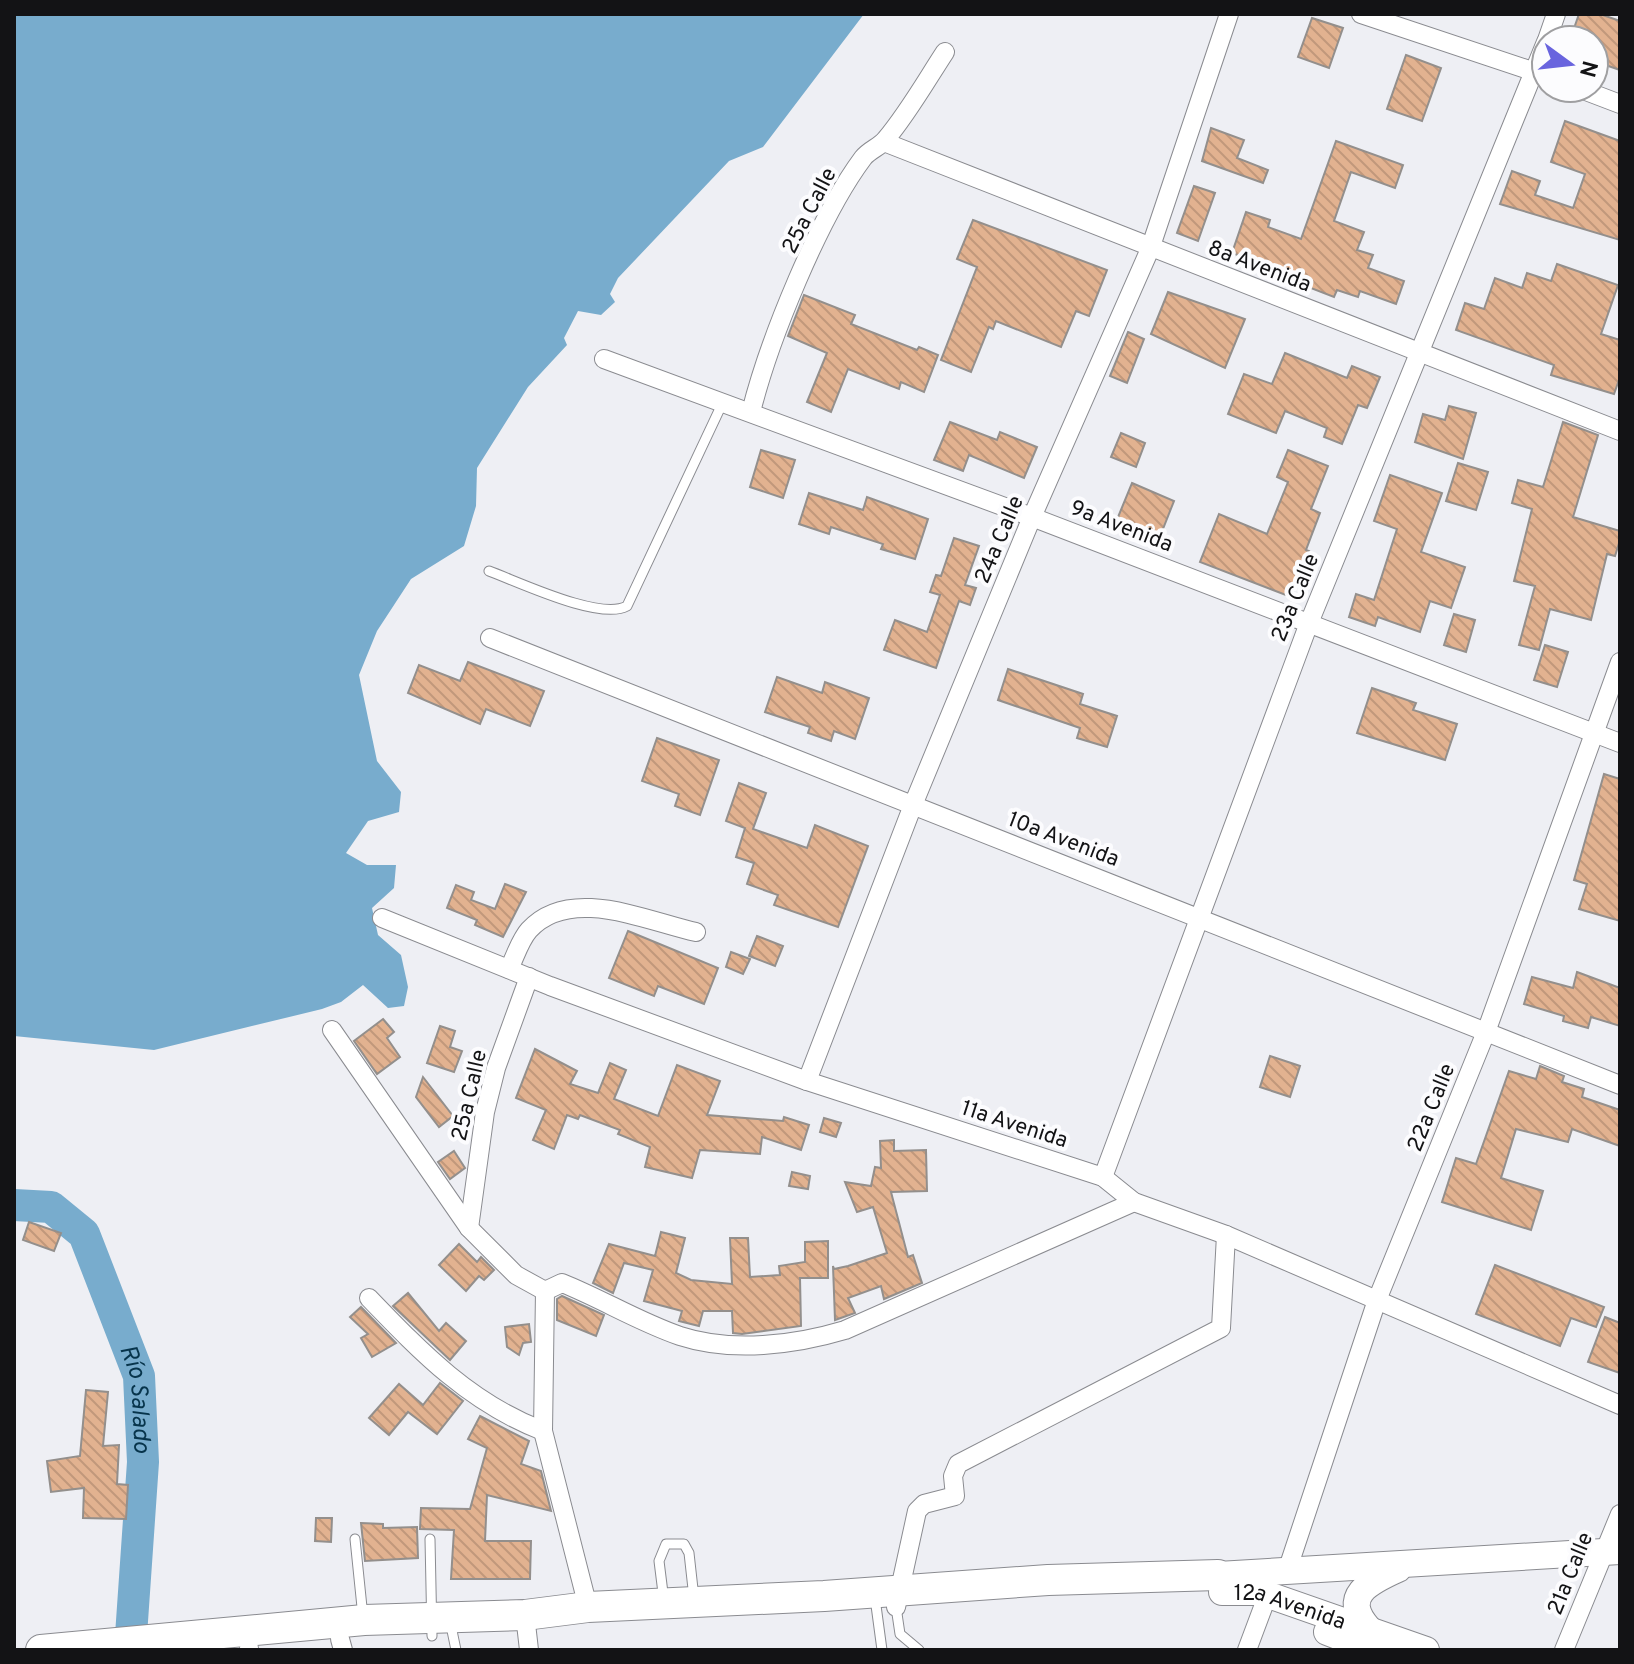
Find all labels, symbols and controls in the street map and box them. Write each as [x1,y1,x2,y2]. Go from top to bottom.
north arrow [1530,24,1610,104]
text: N [1572,57,1602,80]
street label: 25a Calle [777,164,843,259]
street label: 8a Avenida [1204,235,1315,299]
street label: 24a Calle [970,492,1031,588]
street label: 9a Avenida [1066,495,1176,559]
street label: 23a Calle [1266,550,1326,646]
street label: 10a Avenida [1004,807,1123,874]
street label: 25a Calle [447,1047,494,1144]
street label: 22a Calle [1402,1060,1462,1156]
street label: 11a Avenida [957,1095,1071,1155]
water label: Río Salado [111,1341,156,1454]
street label: 21a Calle [1543,1529,1600,1619]
street label: 12a Avenida [1234,1580,1349,1637]

